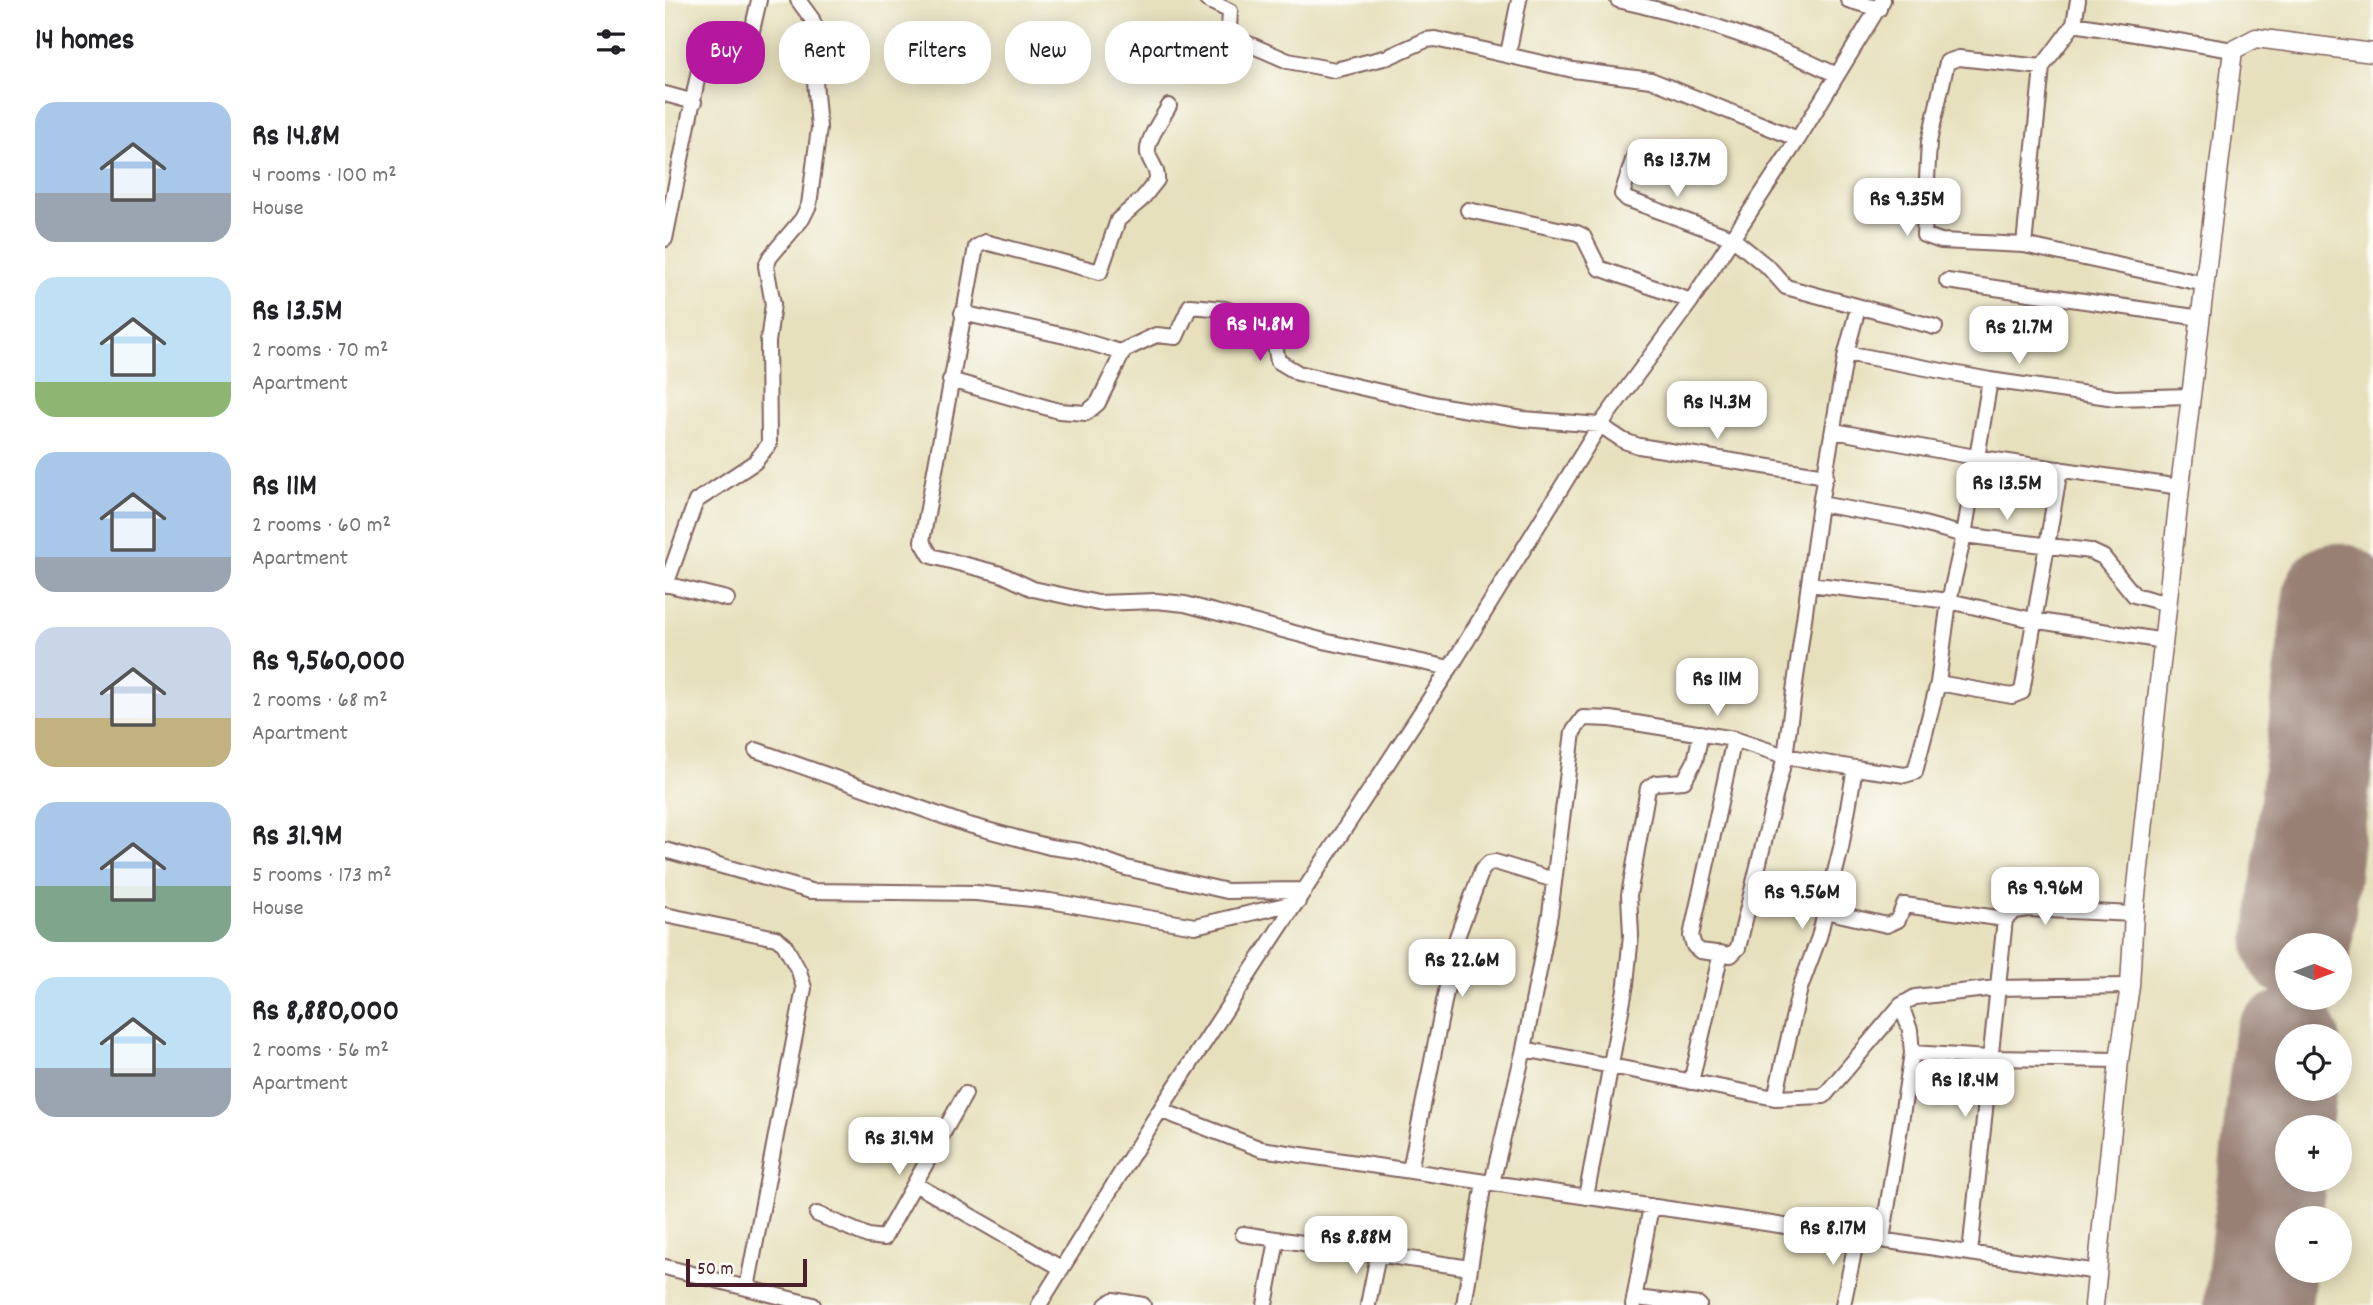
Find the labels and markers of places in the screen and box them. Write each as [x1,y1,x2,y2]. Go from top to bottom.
pin: Rs 13.7M [1605,140,1749,199]
pin: Rs 9.35M [1835,178,1979,238]
pin: Rs 14.8M [1188,304,1332,363]
pin: Rs 21.7M [1947,306,2091,366]
pin: Rs 14.3M [1645,382,1789,441]
pin: Rs 13.5M [1935,462,2079,522]
pin: Rs 11M [1660,658,1774,718]
pin: Rs 9.96M [1973,867,2117,927]
pin: Rs 9.56M [1730,872,1874,931]
pin: Rs 22.6M [1390,940,1534,999]
pin: Rs 18.4M [1893,1060,2037,1119]
pin: Rs 31.9M [827,1118,971,1177]
pin: Rs 8.17M [1761,1208,1905,1267]
pin: Rs 8.88M [1284,1216,1428,1276]

